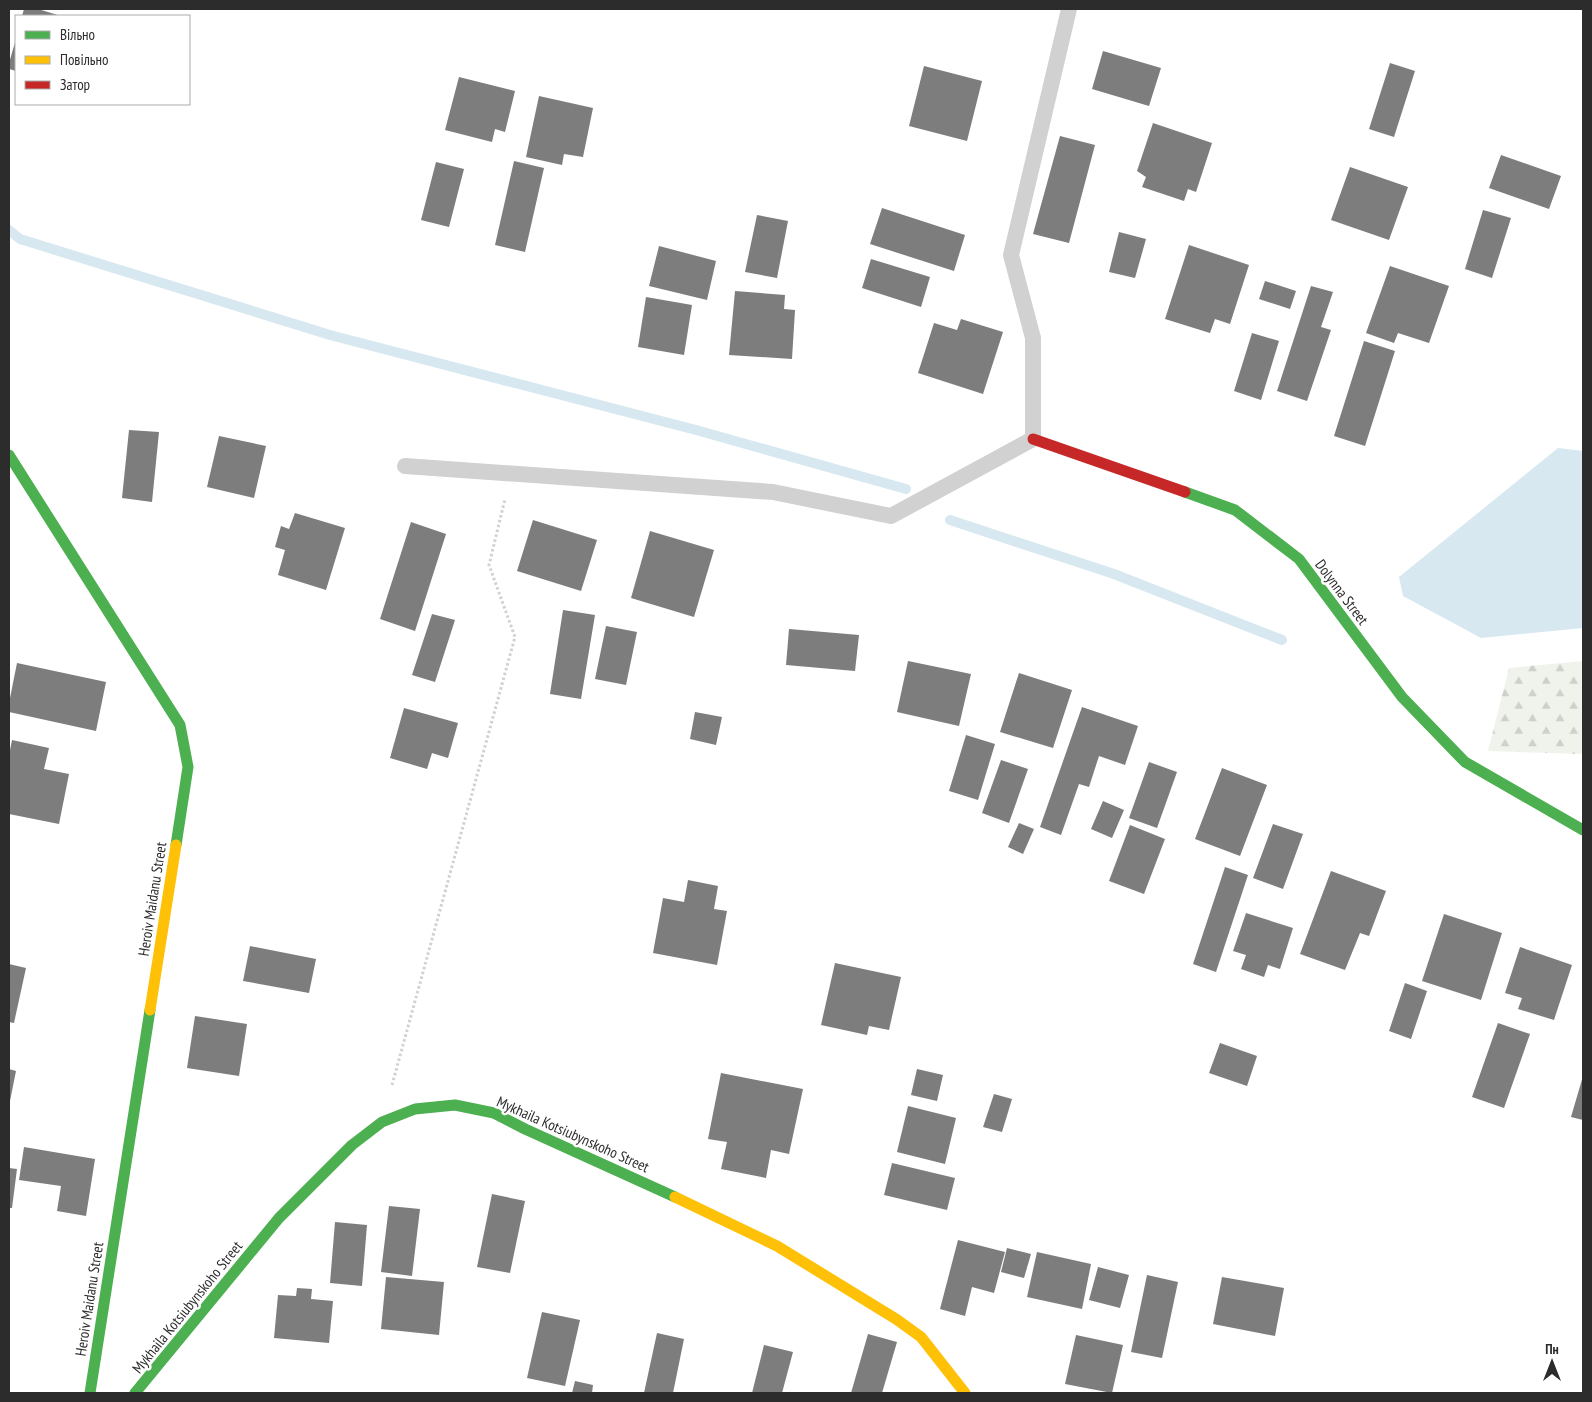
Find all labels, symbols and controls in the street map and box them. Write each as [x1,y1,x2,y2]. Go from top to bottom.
legend [15,15,190,105]
text: Вільно [60,25,95,44]
text: Повільно [60,50,108,69]
text: Затор [60,75,90,94]
street label: Dolynna Street [1311,556,1373,628]
street label: Heroiv Maidanu Street [134,841,170,957]
street label: Mykhaila Kotsiubynskoho Street [494,1092,652,1176]
street label: Mykhaila Kotsiubynskoho Street [128,1237,246,1377]
street label: Heroiv Maidanu Street [71,1241,107,1357]
north arrow [1527,1337,1577,1387]
text: Пн [1545,1340,1559,1358]

